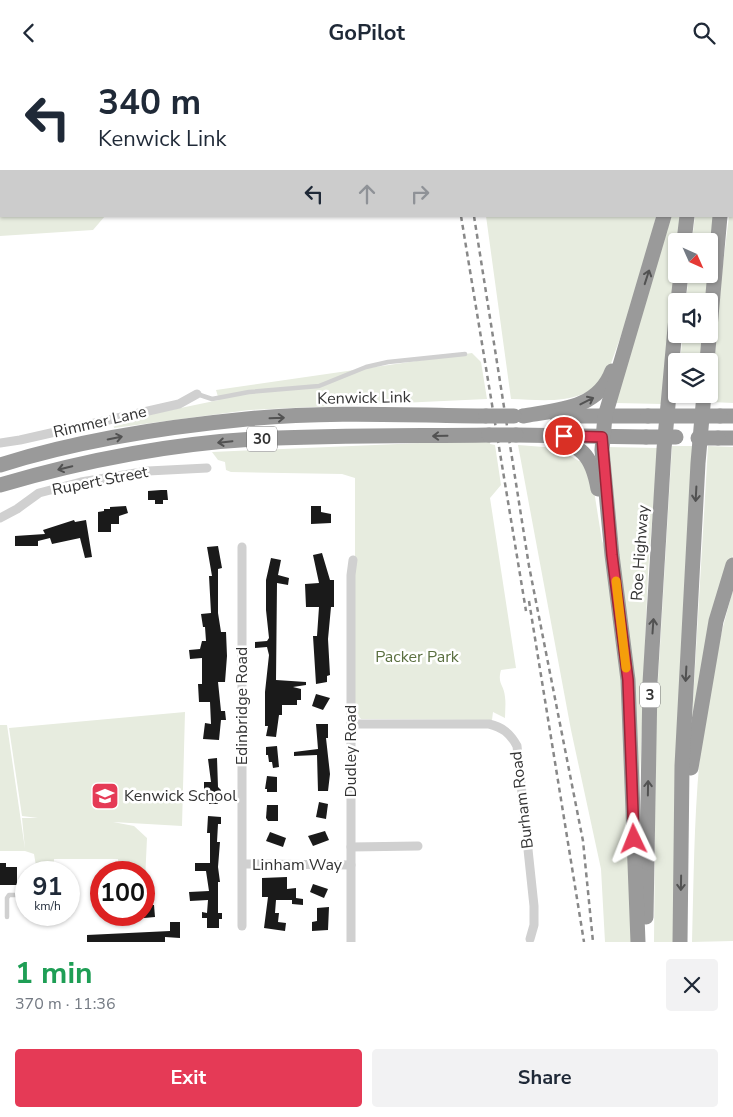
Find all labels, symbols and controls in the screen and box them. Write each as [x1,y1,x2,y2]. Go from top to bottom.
text: GoPilot [328,18,405,48]
icon: back [15,19,43,47]
icon: search [690,19,718,47]
text: 340 m [98,79,201,126]
icon: left [15,85,80,150]
text: Kenwick Link [98,124,227,154]
icon: left [300,180,328,208]
icon: ahead [353,180,381,208]
icon: right [406,180,434,208]
north arrow [668,233,718,283]
map controls [668,233,718,403]
one-way arrow [643,270,652,285]
button: sound [668,293,718,343]
button: layers [668,353,718,403]
street label: Kenwick Link [317,386,412,410]
one-way arrow [579,395,594,405]
street label: Rimmer Lane [51,401,149,443]
one-way arrow [268,413,284,422]
pin [543,415,585,457]
icon: arrive [550,422,578,450]
road number: 30 [247,427,277,451]
one-way arrow [432,431,448,441]
one-way arrow [107,433,123,442]
one-way arrow [218,437,234,447]
street label: Rupert Street [50,461,150,501]
one-way arrow [58,464,74,473]
one-way arrow [692,486,701,502]
street label: Roe Highway [626,503,654,602]
one-way arrow [649,618,658,634]
park label: Packer Park [375,646,460,668]
street label: Edinbridge Road [231,647,253,765]
one-way arrow [682,665,691,681]
road number: 3 [640,683,660,707]
street label: Dudley Road [340,705,362,797]
street label: Burham Road [505,750,539,850]
school or university icon: Kenwick School [90,781,120,811]
one-way arrow [643,781,653,797]
place label: Kenwick School [124,785,237,807]
position arrow [607,812,659,864]
street label: Linham Way [252,854,343,876]
speed limit sign: 100 [90,861,155,926]
text: 91 [32,870,63,904]
one-way arrow [676,874,686,890]
text: km/h [34,898,61,914]
text: 1 min [15,953,93,994]
button: close [666,959,718,1011]
text: 370 m · 11:36 [15,993,116,1015]
button: Exit [15,1049,362,1107]
button: Share [372,1049,718,1107]

